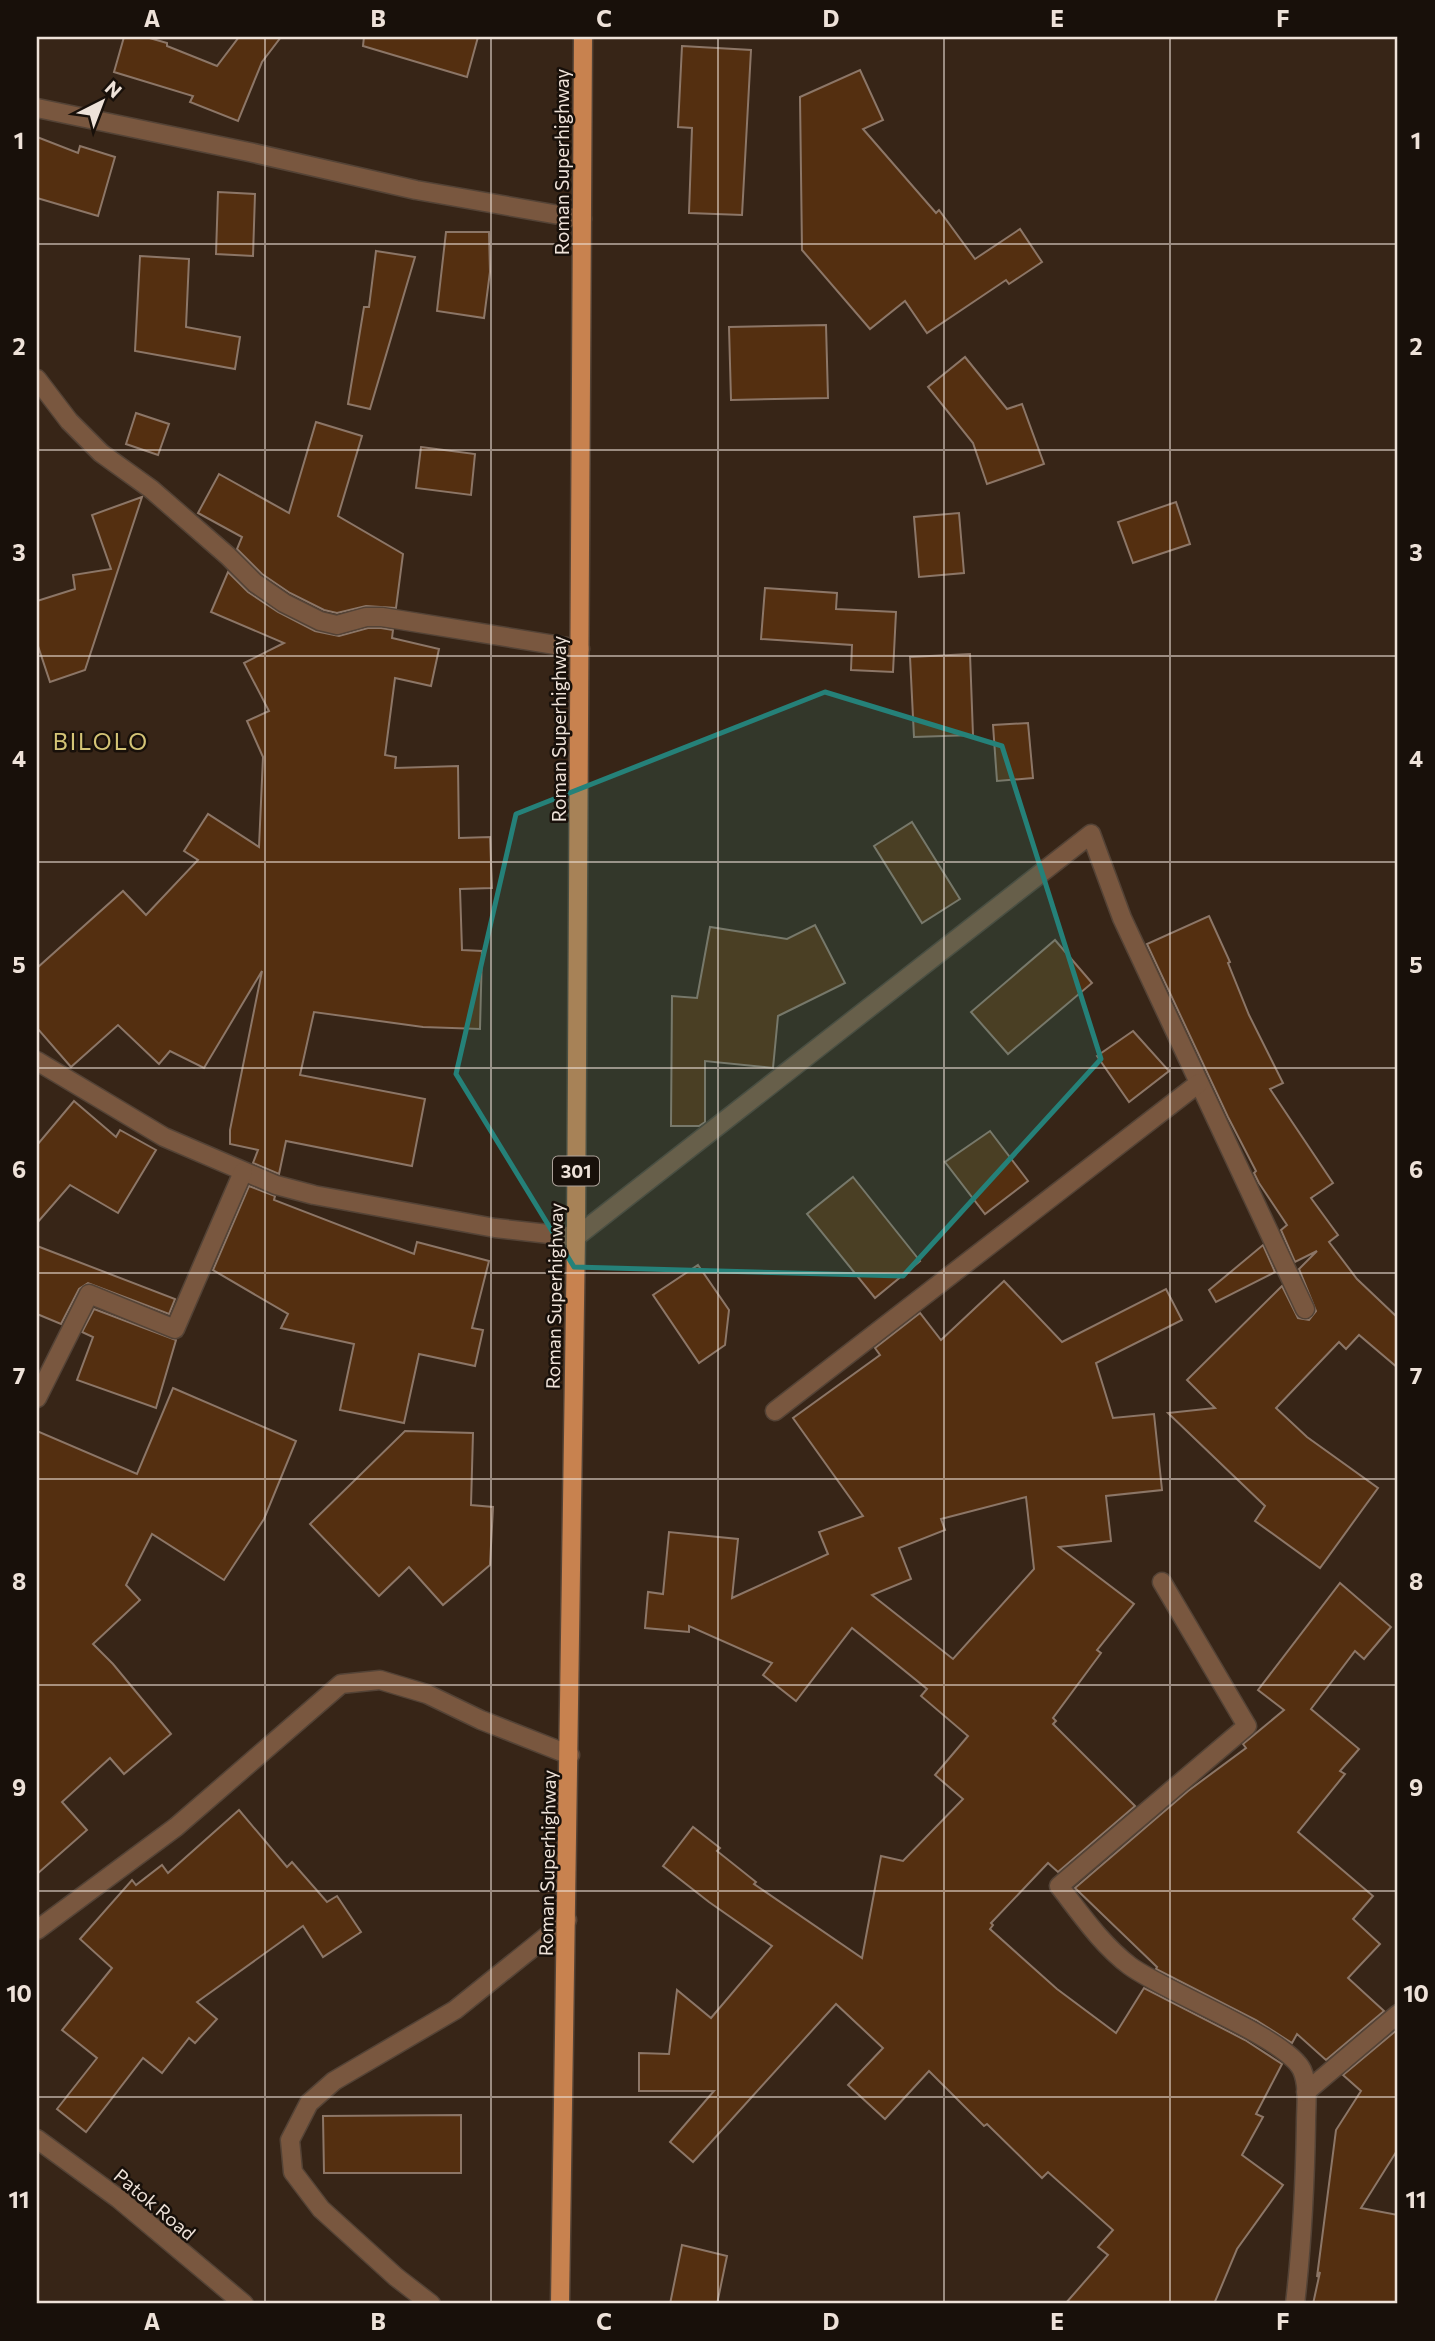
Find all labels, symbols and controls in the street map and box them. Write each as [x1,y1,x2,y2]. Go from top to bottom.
text: A [144,4,161,32]
text: B [370,4,386,32]
text: C [596,4,612,32]
text: D [823,4,840,32]
text: E [1050,4,1064,32]
text: F [1276,4,1290,32]
north arrow [66,66,136,136]
street label: Roman Superhighway [550,69,573,255]
text: N [101,76,127,102]
text: 1 [14,126,24,154]
text: 1 [1411,126,1421,154]
text: 2 [12,332,26,360]
text: 2 [1409,332,1423,360]
text: 3 [12,538,26,566]
text: 3 [1409,538,1423,566]
street label: Roman Superhighway [547,636,570,822]
district label: BILOLO [53,727,149,755]
text: 4 [12,744,26,772]
text: 4 [1409,744,1423,772]
text: 5 [12,950,26,978]
text: 5 [1409,950,1423,978]
text: 6 [12,1155,26,1183]
text: 6 [1409,1155,1423,1183]
road number: 301 [553,1156,599,1186]
street label: Roman Superhighway [541,1202,567,1389]
text: 7 [13,1361,25,1389]
text: 7 [1410,1361,1422,1389]
text: 8 [12,1567,26,1595]
text: 8 [1409,1567,1423,1595]
street label: Roman Superhighway [534,1769,560,1956]
text: 9 [12,1773,26,1801]
text: 9 [1409,1773,1423,1801]
text: 10 [6,1979,32,2007]
text: 10 [1403,1979,1429,2007]
street label: Patok Road [110,2163,200,2245]
text: 11 [9,2185,29,2213]
text: 11 [1406,2185,1426,2213]
text: A [144,2307,161,2335]
text: B [370,2307,386,2335]
text: C [596,2307,612,2335]
text: D [823,2307,840,2335]
text: E [1050,2307,1064,2335]
text: F [1276,2307,1290,2335]

